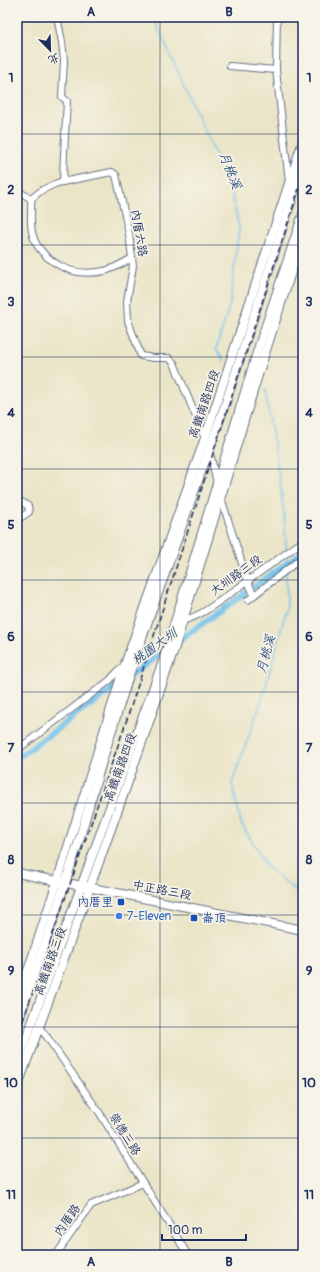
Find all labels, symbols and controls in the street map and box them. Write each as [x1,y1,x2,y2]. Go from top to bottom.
text: A [87,4,96,20]
text: B [225,4,233,20]
north arrow [30,30,70,70]
text: 北 [46,51,61,67]
text: 1 [8,70,14,86]
text: 1 [306,70,312,86]
water label: 月桃溪 [215,149,245,192]
text: 2 [7,182,15,198]
text: 2 [305,182,313,198]
street label: 內厝六路 [127,208,150,258]
text: 3 [7,294,15,310]
text: 3 [305,294,313,310]
street label: 高鐵南路四段 [186,368,223,441]
text: 4 [7,405,15,421]
text: 4 [305,405,313,421]
text: 5 [7,517,15,533]
text: 5 [305,517,313,533]
street label: 大圳路三段 [208,552,265,599]
water label: 桃園大圳 [129,624,182,669]
text: 6 [7,629,15,645]
text: 6 [305,629,313,645]
water label: 月桃溪 [253,632,279,675]
street label: 高鐵南路四段 [101,731,140,804]
text: 7 [8,740,15,756]
text: 7 [306,740,313,756]
text: 8 [8,852,15,868]
text: 8 [306,852,313,868]
street label: 中正路三段 [131,877,193,904]
place label: 內厝里 [77,895,113,910]
marker: 內厝里 [116,897,126,907]
place label: 7-Eleven [127,909,172,924]
marker: 7-Eleven [114,911,124,921]
place label: 崙頂 [202,911,226,926]
marker: 崙頂 [189,913,199,923]
street label: 高鐵南路三段 [31,925,70,998]
text: 9 [8,963,15,979]
text: 9 [306,963,313,979]
text: 10 [4,1075,18,1091]
text: 10 [302,1075,316,1091]
street label: 崇德三路 [105,1110,144,1159]
text: 11 [6,1187,16,1203]
text: 11 [304,1187,314,1203]
street label: 內厝路 [51,1201,84,1239]
scale bar [162,1216,246,1242]
text: 100 m [168,1223,203,1238]
text: A [87,1254,96,1270]
text: B [225,1254,233,1270]

